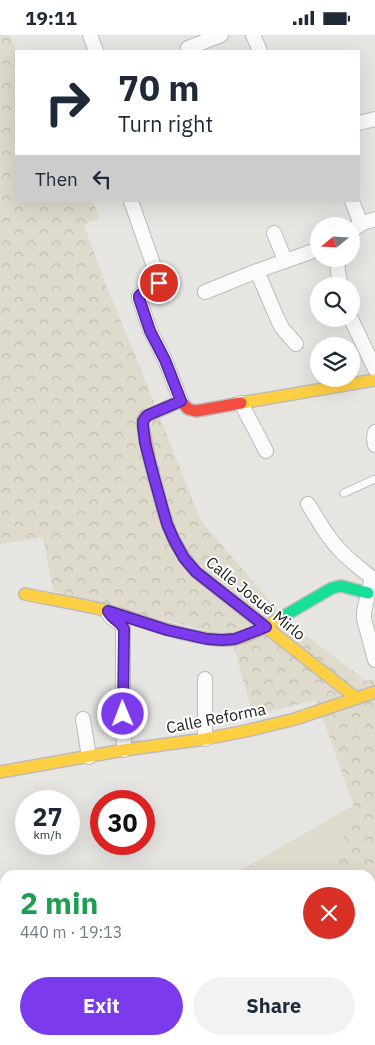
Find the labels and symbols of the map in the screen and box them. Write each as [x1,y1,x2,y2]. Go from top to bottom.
north arrow [310,217,360,267]
pin [138,262,180,304]
street label: Calle Josué Mirlo [202,552,310,644]
position arrow [96,687,148,739]
street label: Calle Reforma [165,698,268,737]
speed limit sign: 30 [90,790,155,855]

